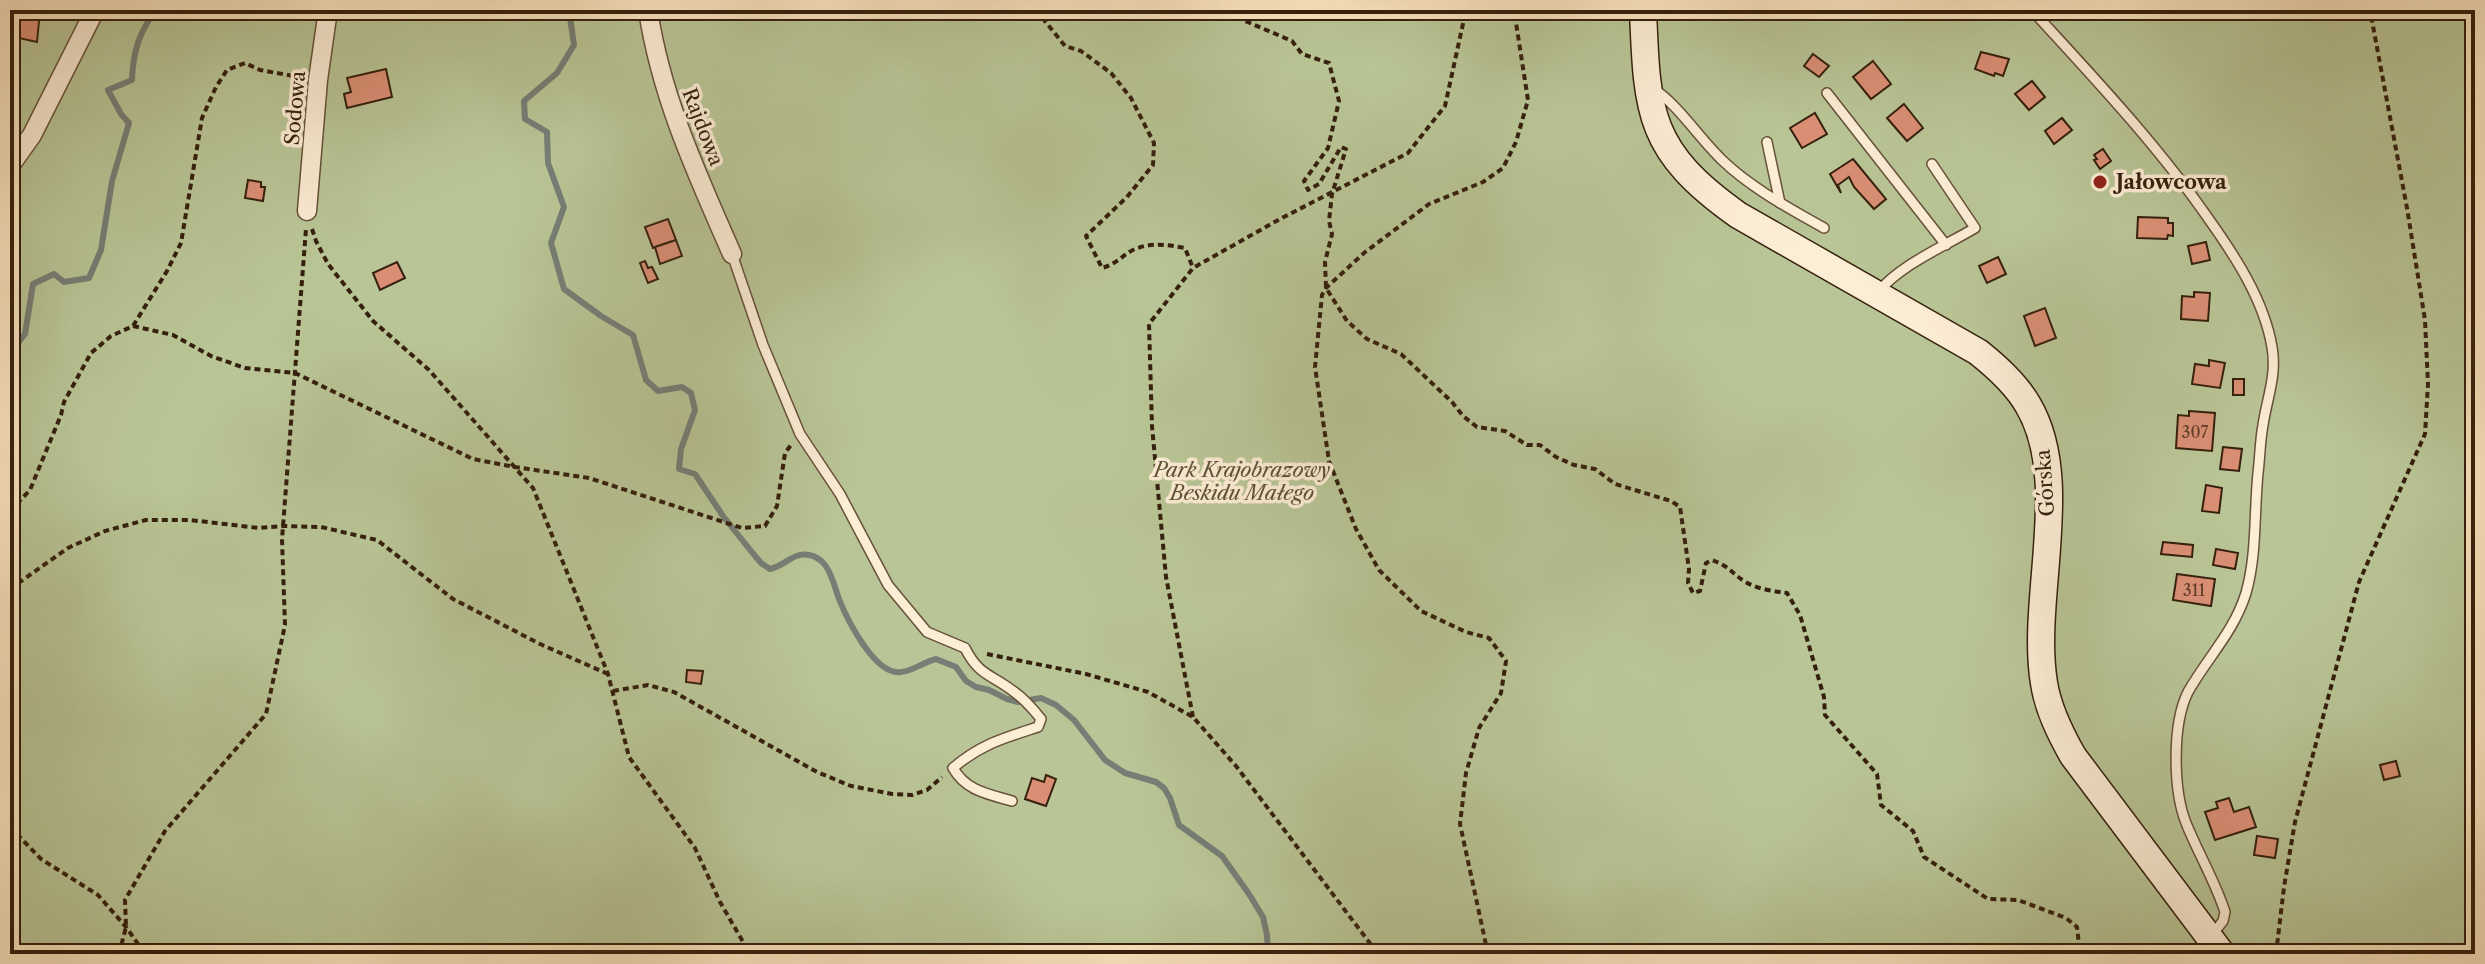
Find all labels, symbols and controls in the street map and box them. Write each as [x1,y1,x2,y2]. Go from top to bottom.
street label: Sodowa [280,69,310,146]
street label: Rajdowa [677,85,729,170]
place label: Jałowcowa [2112,170,2227,194]
marker: Jałowcowa [2091,173,2109,191]
house number: 307 [2182,422,2209,442]
street label: Górska [2031,448,2059,517]
park label: Park Krajobrazowy Beskidu Małego [1152,458,1330,505]
house number: 311 [2183,580,2205,600]

